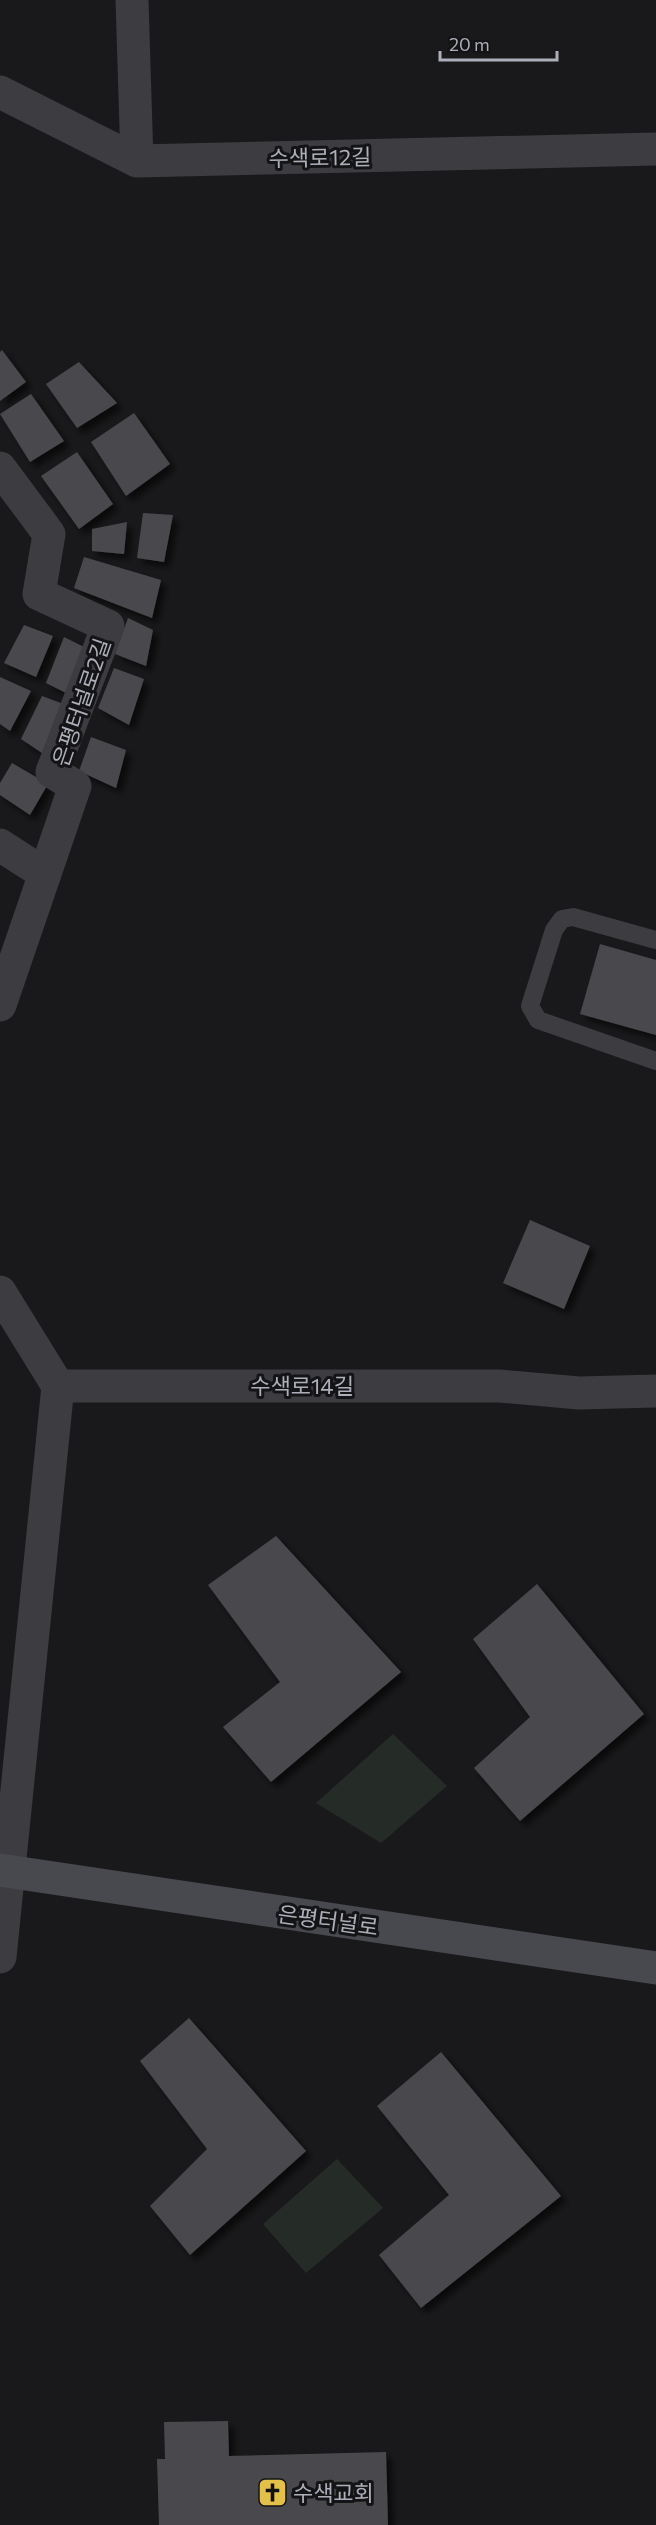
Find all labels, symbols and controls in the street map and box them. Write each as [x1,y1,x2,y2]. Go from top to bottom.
scale bar [440,24,557,62]
text: 20 m [449,33,490,55]
street label: 수색로12길 [268,143,372,171]
street label: 은평터널로2길 [46,634,116,770]
street label: 수색로14길 [250,1372,354,1399]
street label: 은평터널로 [276,1900,380,1940]
church icon: 수색교회 [256,2476,288,2508]
place label: 수색교회 [293,2479,374,2506]

